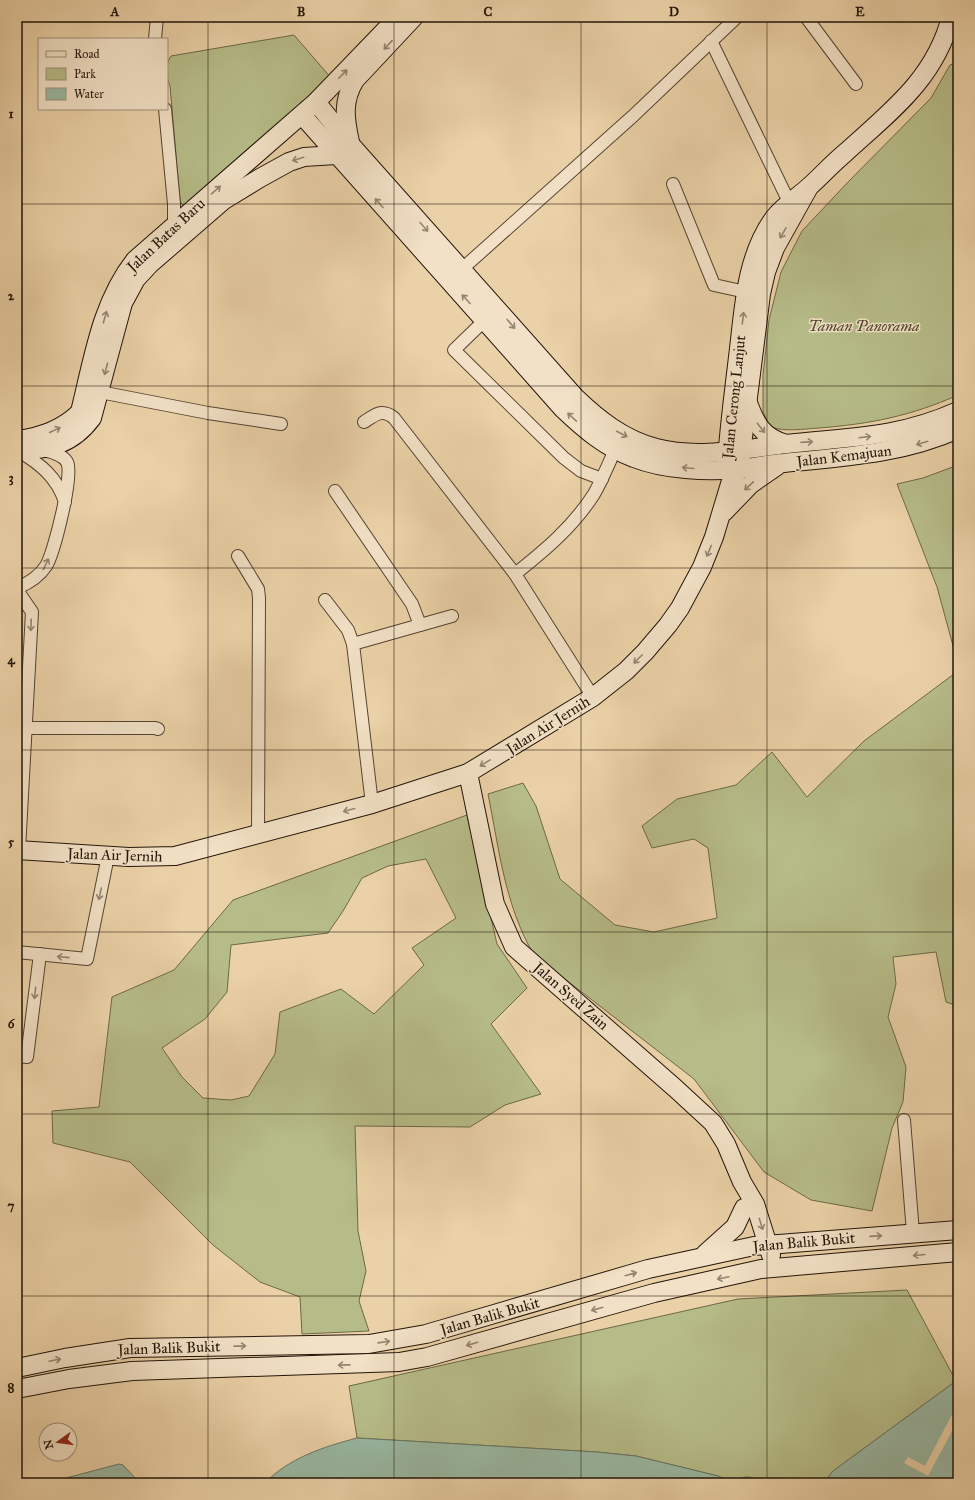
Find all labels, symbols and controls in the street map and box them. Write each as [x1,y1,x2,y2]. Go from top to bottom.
text: A [110,4,120,20]
text: B [297,4,306,20]
text: C [484,4,493,20]
text: D [669,4,679,20]
text: E [855,4,865,20]
legend [38,38,168,110]
one-way arrow [383,40,392,51]
text: Road [74,47,100,61]
text: Park [74,67,96,81]
one-way arrow [338,69,348,79]
text: Water [74,87,104,101]
text: 1 [8,106,14,122]
one-way arrow [291,156,304,163]
one-way arrow [211,185,221,194]
street label: Jalan Batas Baru [122,194,210,278]
one-way arrow [375,198,384,208]
one-way arrow [419,222,429,232]
one-way arrow [779,227,787,239]
text: 2 [8,288,15,304]
one-way arrow [462,294,471,305]
one-way arrow [102,311,109,324]
one-way arrow [739,312,747,325]
park label: Taman Panorama [809,317,919,335]
one-way arrow [506,318,515,329]
street label: Jalan Cerong Lanjut [718,334,751,462]
one-way arrow [102,362,109,375]
one-way arrow [567,412,577,422]
one-way arrow [757,423,765,434]
one-way arrow [48,426,60,433]
one-way arrow [616,431,628,439]
one-way arrow [858,433,871,441]
one-way arrow [800,439,813,446]
one-way arrow [915,440,928,447]
street label: Jalan Kemajuan [794,441,893,472]
one-way arrow [682,464,695,472]
text: 3 [8,470,14,486]
one-way arrow [744,481,754,491]
one-way arrow [704,544,712,556]
one-way arrow [43,558,50,570]
one-way arrow [27,618,35,631]
text: 4 [7,652,15,668]
one-way arrow [633,654,643,664]
street label: Jalan Air Jernih [501,692,594,760]
one-way arrow [479,760,491,768]
one-way arrow [343,807,356,814]
text: 5 [8,834,15,850]
street label: Jalan Air Jernih [65,844,163,867]
one-way arrow [96,888,104,901]
one-way arrow [57,953,70,961]
street label: Jalan Syed Zain [527,957,612,1034]
one-way arrow [31,986,39,999]
text: 6 [8,1016,16,1032]
text: 7 [8,1198,15,1214]
one-way arrow [758,1217,765,1230]
street label: Jalan Balik Bukit [750,1229,857,1257]
one-way arrow [869,1232,882,1239]
one-way arrow [913,1252,926,1259]
one-way arrow [624,1270,637,1277]
one-way arrow [717,1274,730,1282]
street label: Jalan Balik Bukit [436,1293,543,1340]
one-way arrow [591,1306,604,1314]
street label: Jalan Balik Bukit [115,1337,221,1360]
one-way arrow [377,1338,390,1346]
one-way arrow [465,1341,478,1348]
one-way arrow [233,1342,246,1350]
one-way arrow [48,1355,61,1363]
one-way arrow [338,1361,351,1369]
text: 8 [8,1380,15,1396]
north arrow [38,1422,78,1462]
text: N [41,1438,56,1450]

